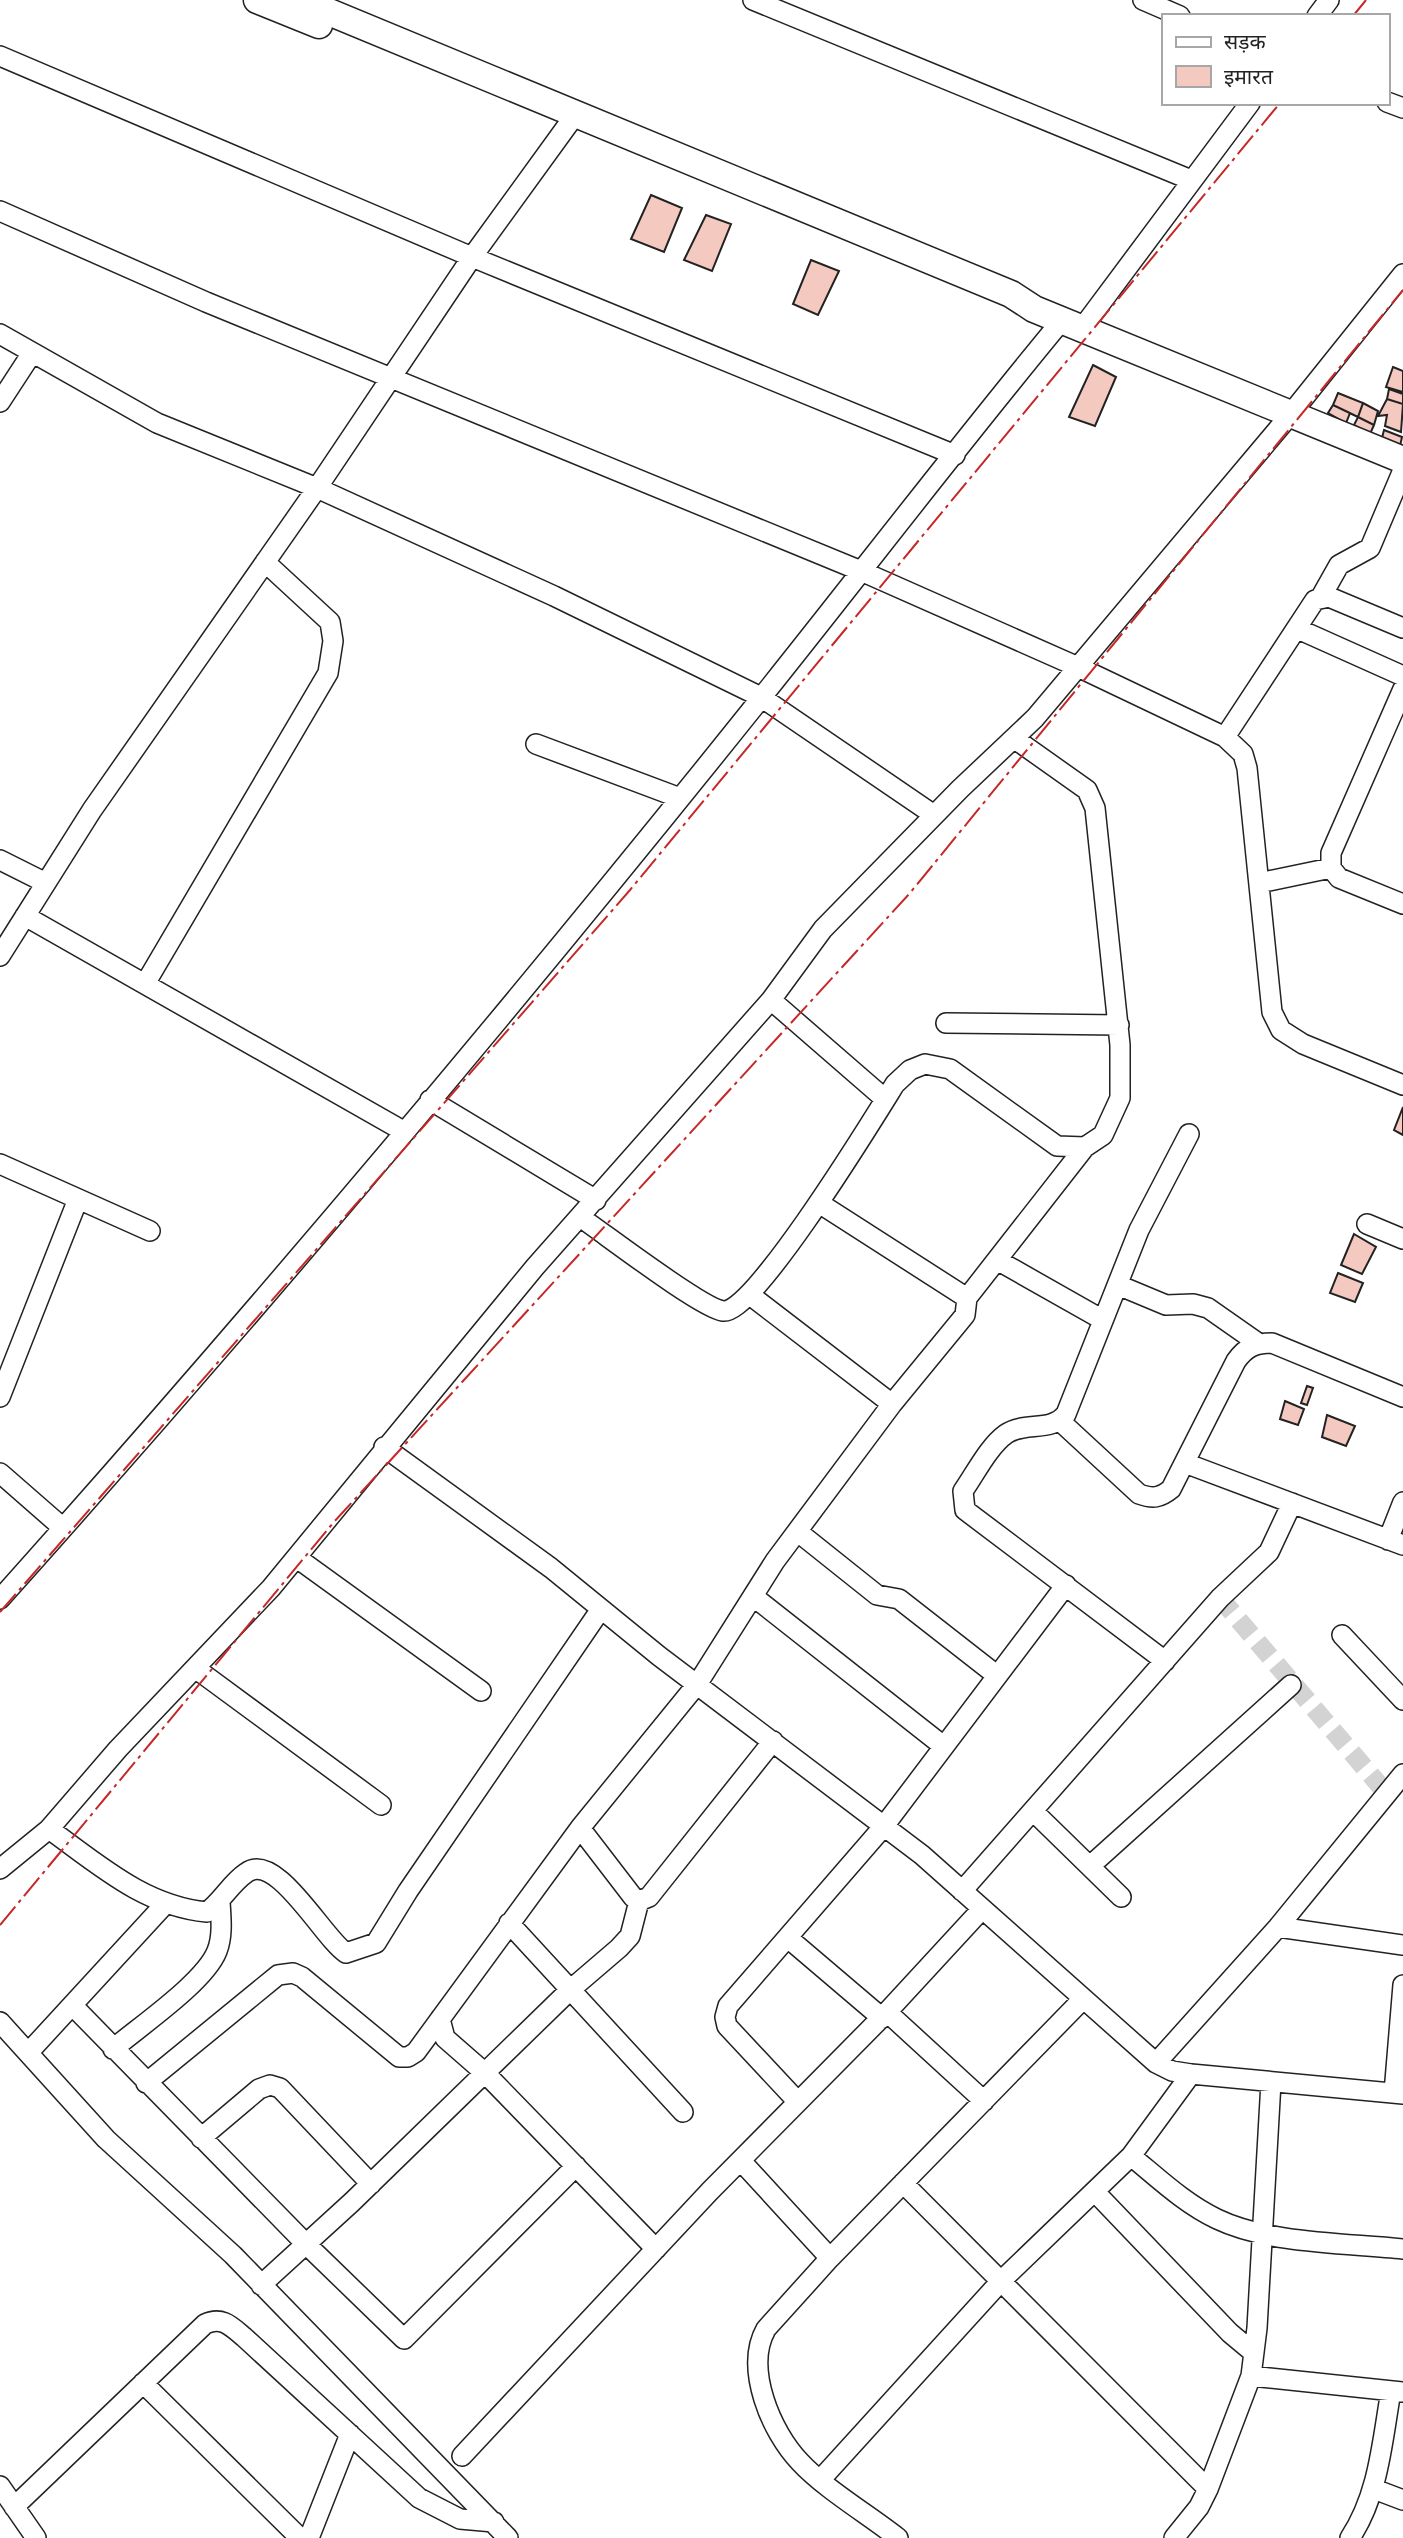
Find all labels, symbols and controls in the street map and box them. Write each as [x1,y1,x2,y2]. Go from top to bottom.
legend [1162,14,1389,105]
text: सड़क [1224,27,1266,55]
text: इमारत [1224,62,1274,90]

